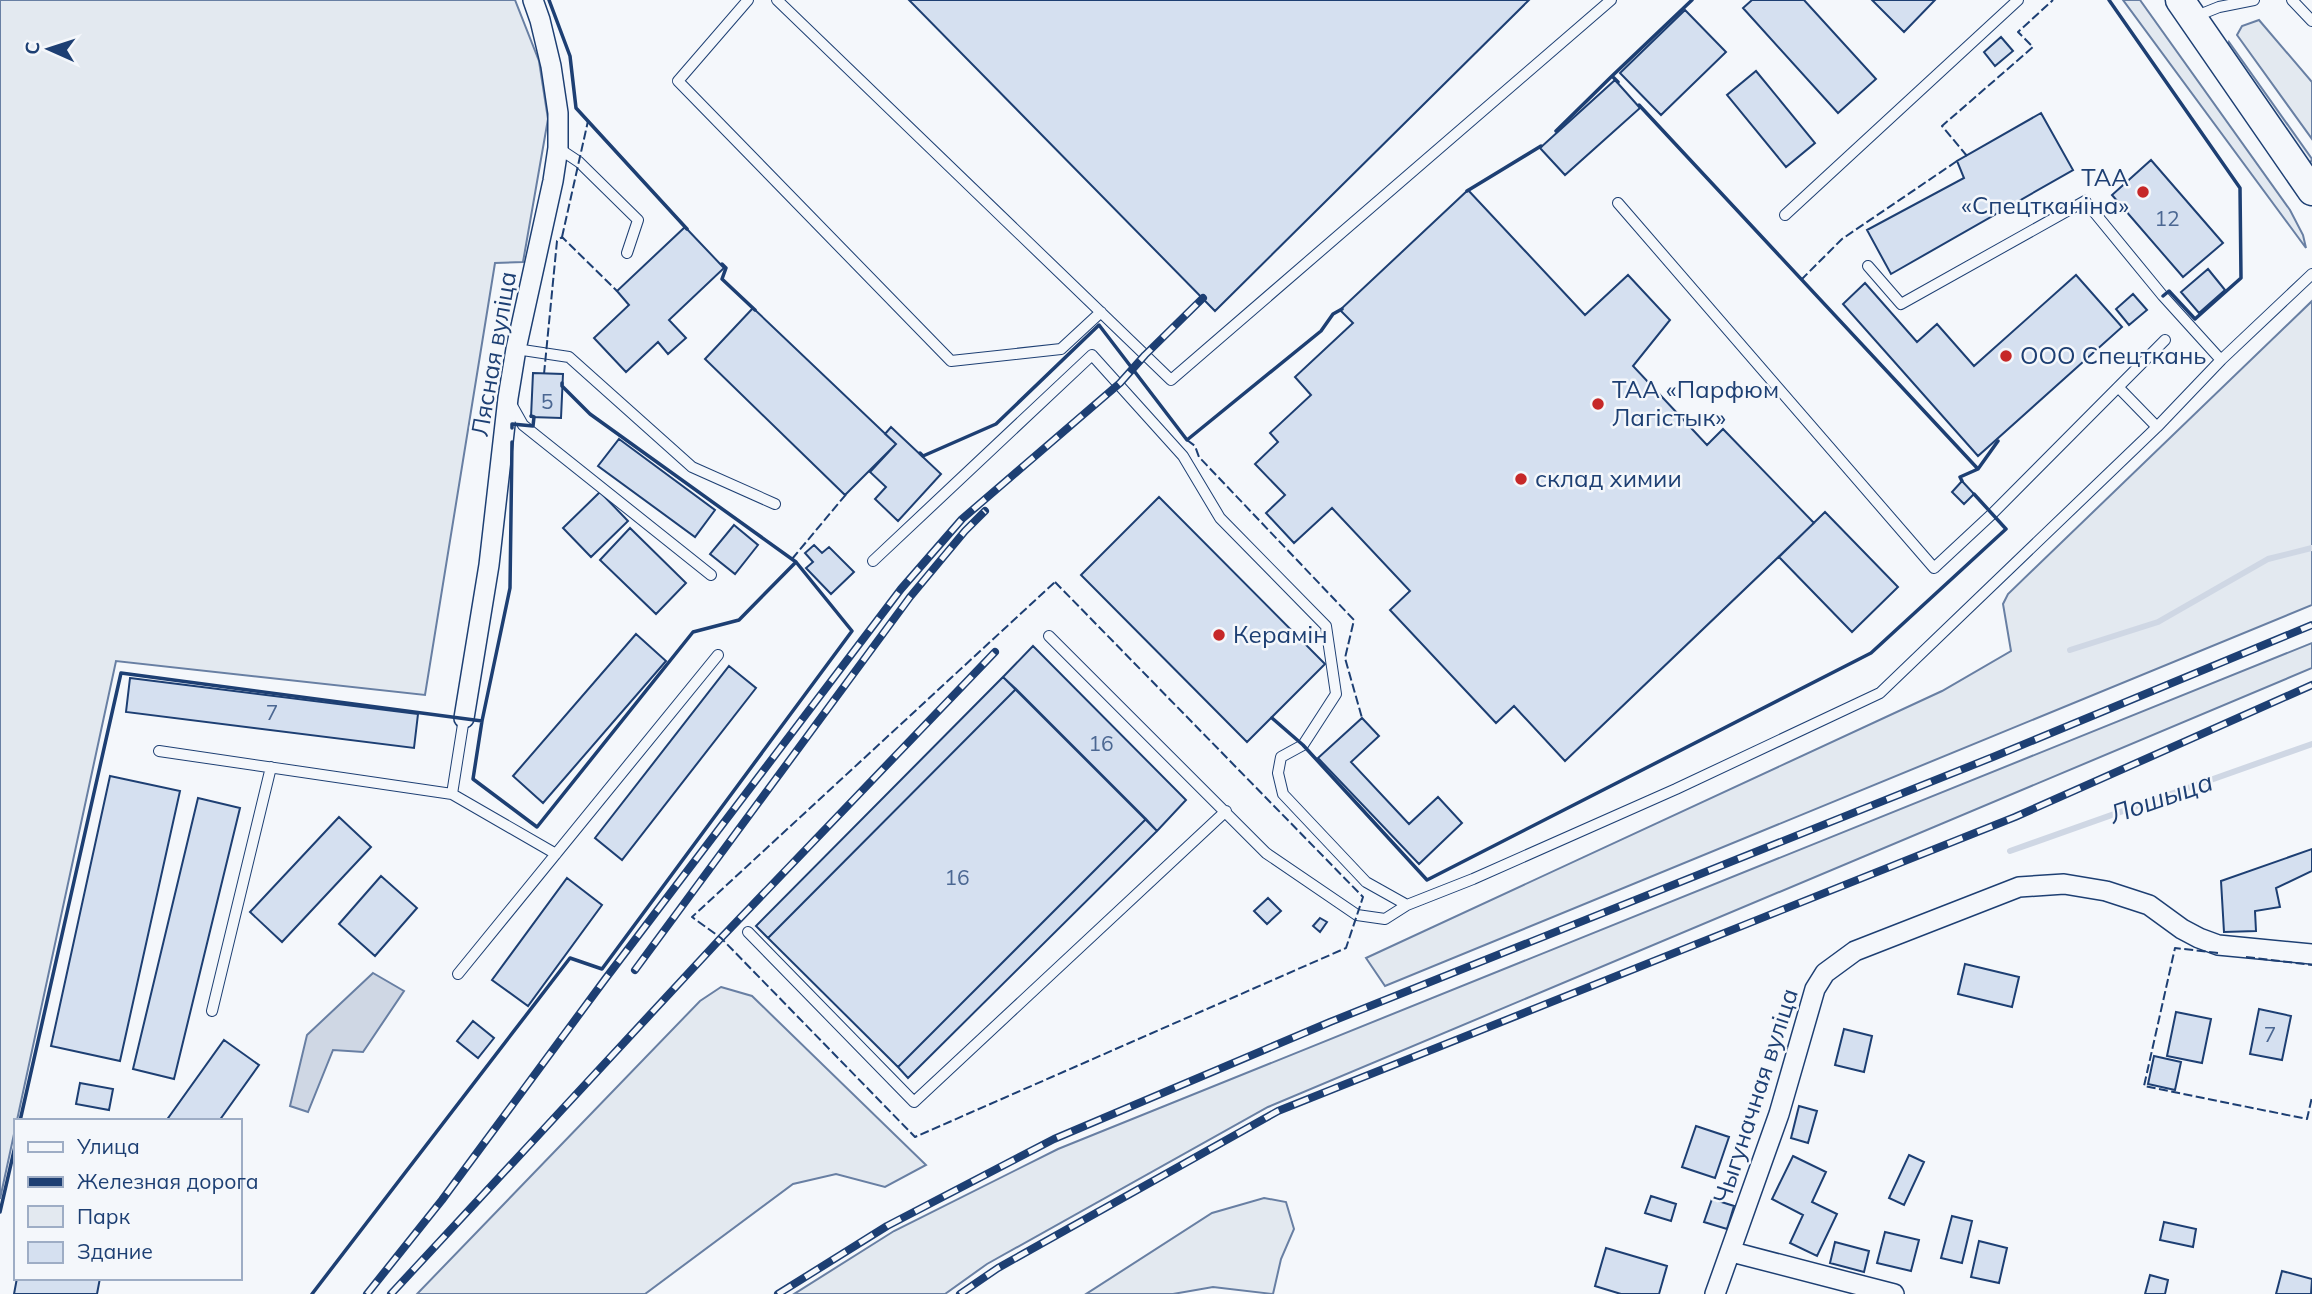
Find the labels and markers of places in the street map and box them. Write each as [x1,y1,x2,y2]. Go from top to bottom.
place label: ТАА «Спецтканіна» [1961,162,2129,220]
marker: ТАА «Спецтканіна» [2135,184,2151,200]
place label: ООО Спецткань [2020,340,2207,370]
marker: ООО Спецткань [1998,348,2014,364]
place label: ТАА «Парфюм Лагістык» [1612,374,1779,432]
marker: ТАА «Парфюм Лагістык» [1590,396,1606,412]
place label: склад химии [1535,463,1682,493]
marker: склад химии [1513,471,1529,487]
place label: Керамін [1233,619,1328,649]
marker: Керамін [1211,627,1227,643]

